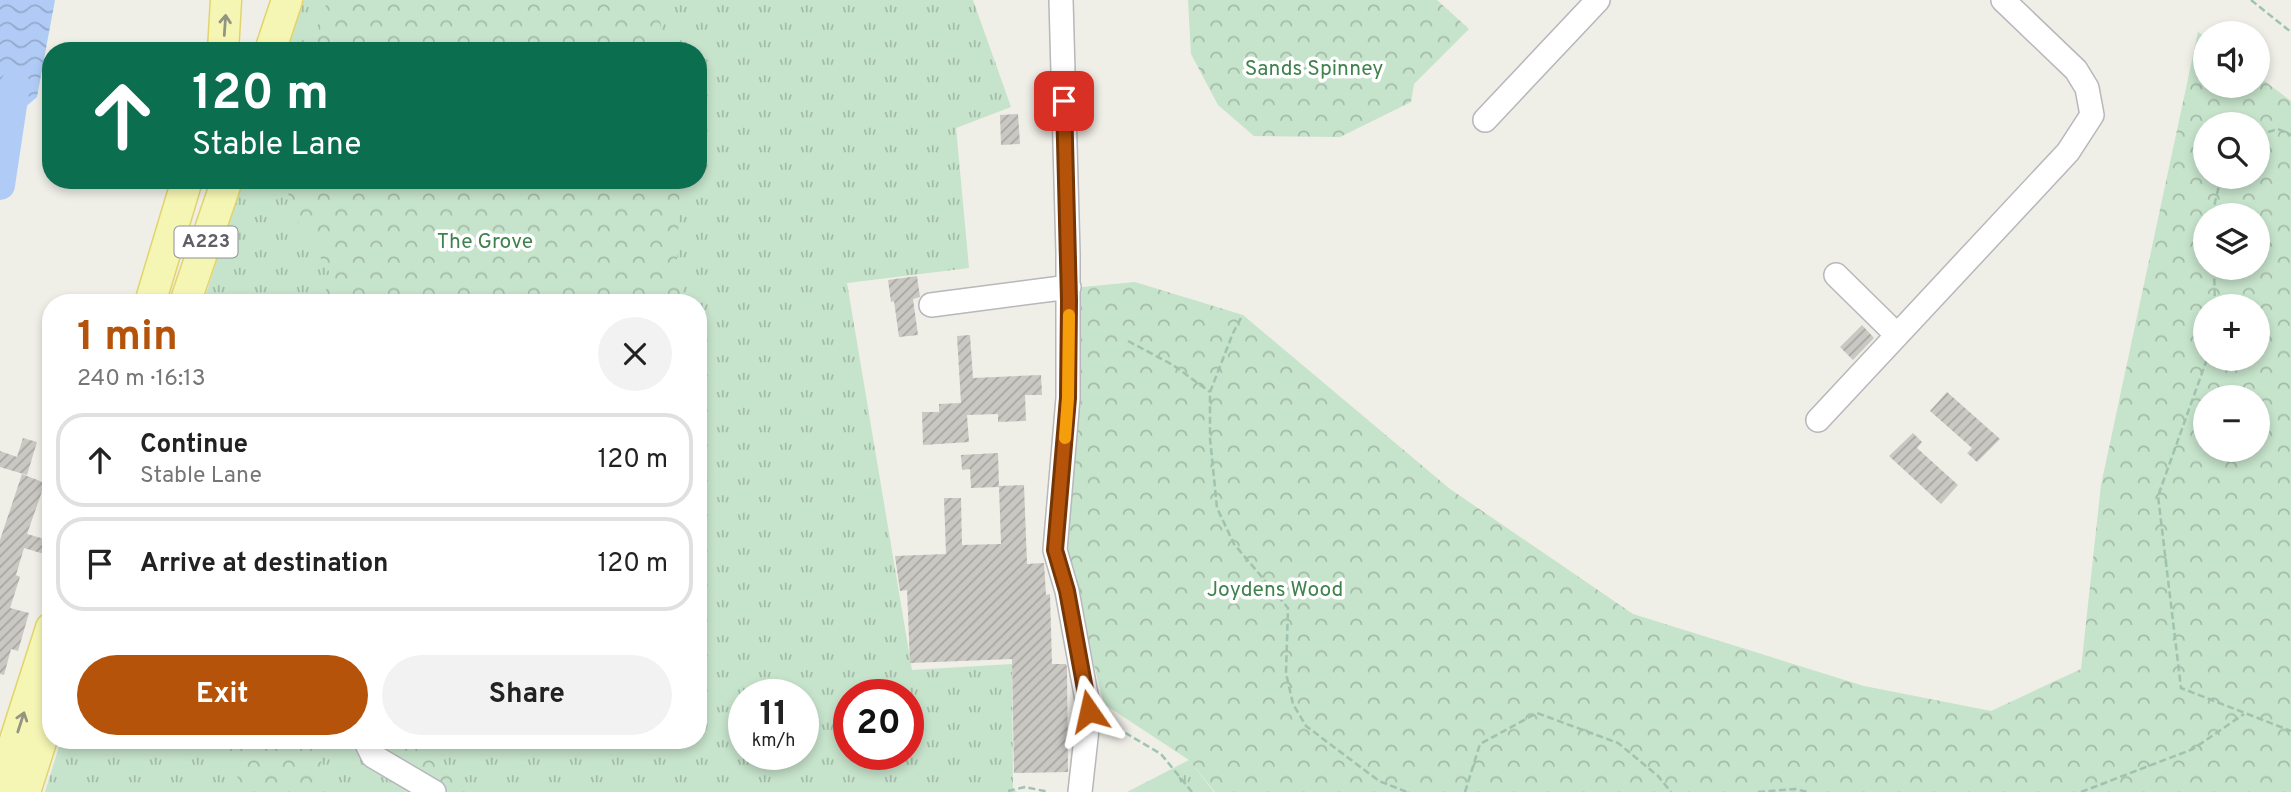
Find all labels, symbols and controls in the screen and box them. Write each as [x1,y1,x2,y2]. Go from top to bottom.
one-way arrow [219,15,232,37]
map controls [2193,21,2270,462]
button: sound [2193,21,2270,98]
park label: Sands Spinney [1245,56,1383,83]
text: 120 m [192,65,329,127]
icon: ahead [77,70,168,161]
pin [1034,71,1094,131]
icon: arrive [1045,82,1083,120]
button: search [2193,112,2270,189]
text: Stable Lane [192,126,361,166]
button: layers [2193,203,2270,280]
road number: A223 [174,226,238,258]
park label: The Grove [437,229,533,256]
button: + [2193,294,2270,371]
text: 1 min [77,312,178,365]
button: close [598,317,672,391]
text: 240 m · 16:13 [77,365,206,394]
button: − [2193,385,2270,462]
text: Continue [140,429,248,462]
icon: ahead [81,441,119,479]
text: 120 m [598,444,668,477]
text: Stable Lane [140,462,262,491]
icon: arrive [81,545,119,583]
text: Arrive at destination [140,548,388,581]
text: 120 m [598,548,668,581]
park label: Joydens Wood [1207,577,1343,604]
button: Exit [77,655,368,735]
button: Share [382,655,672,735]
position arrow [1052,674,1126,748]
speed limit sign: 20 [833,679,924,770]
text: 11 [760,693,788,737]
one-way arrow [15,712,28,734]
text: km/h [752,730,795,753]

